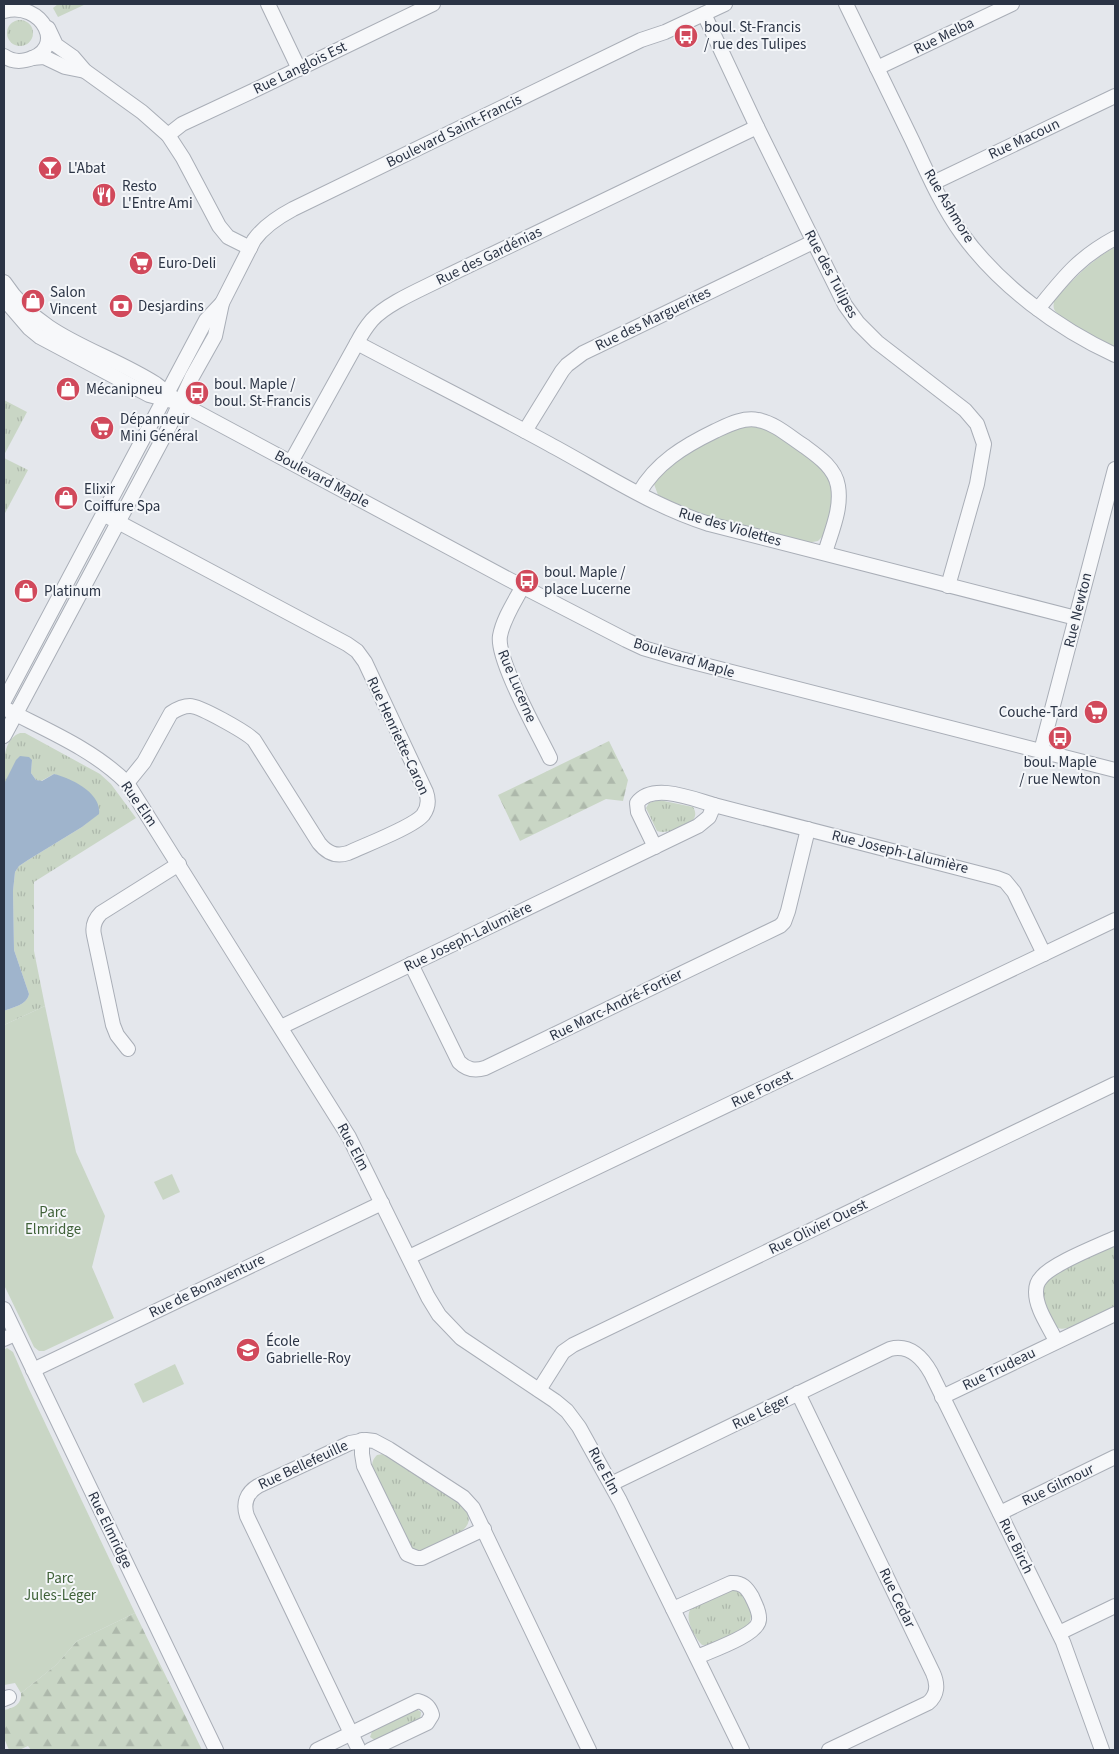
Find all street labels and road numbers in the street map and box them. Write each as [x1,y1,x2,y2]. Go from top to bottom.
street label: Rue Melba [910,12,978,60]
street label: Rue Langlois Est [250,36,350,100]
street label: Boulevard Saint-Francis [383,89,525,173]
street label: Rue Macoun [985,113,1063,165]
street label: Rue Ashmore [919,165,979,247]
street label: Rue des Gardénias [432,221,546,291]
street label: Rue des Tulipes [799,226,863,322]
street label: Rue des Marguerites [592,282,714,356]
street label: Boulevard Maple [271,445,373,513]
street label: Rue des Violettes [676,502,784,552]
street label: Rue Newton [1059,570,1097,650]
street label: Boulevard Maple [631,633,737,683]
street label: Rue Lucerne [492,646,542,726]
street label: Rue Henriette-Caron [361,673,435,799]
street label: Rue Elm [116,777,162,831]
street label: Rue Joseph-Lalumière [829,825,971,879]
street label: Rue Joseph-Lalumière [400,897,536,977]
street label: Rue Marc-André-Fortier [546,963,687,1046]
street label: Rue Forest [728,1065,796,1113]
street label: Rue Elm [332,1119,374,1175]
street label: Rue Olivier Ouest [765,1194,871,1260]
street label: Rue de Bonaventure [145,1249,269,1323]
street label: Rue Trudeau [959,1342,1039,1396]
street label: Rue Léger [729,1389,794,1435]
street label: Rue Bellefeuille [255,1435,351,1495]
street label: Rue Elm [583,1443,625,1499]
street label: Rue Gilmour [1018,1458,1098,1511]
street label: Rue Elmridge [82,1488,138,1572]
street label: Rue Birch [993,1515,1039,1577]
street label: Rue Cedar [873,1565,921,1632]

